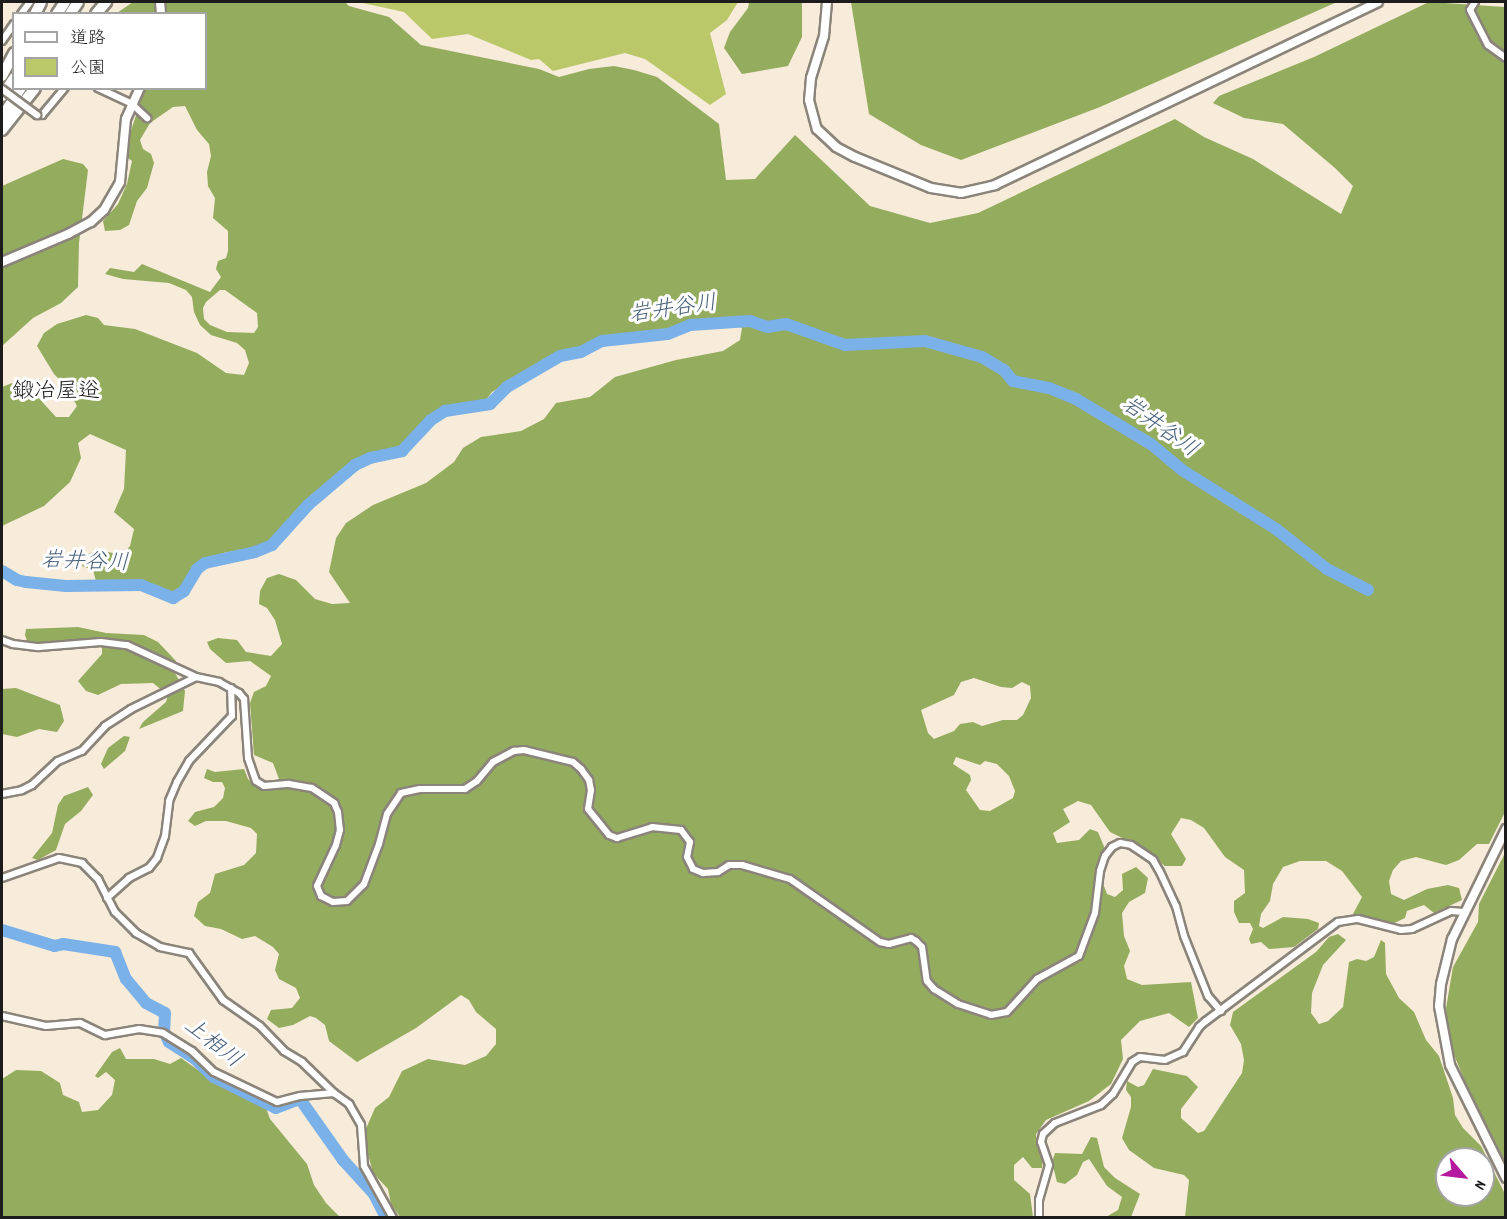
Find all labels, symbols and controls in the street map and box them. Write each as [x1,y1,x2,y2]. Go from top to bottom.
legend [12,12,207,90]
text: 道路 [70,27,106,52]
text: 公園 [70,57,106,82]
water label: 岩井谷川 [628,291,718,329]
district label: 鍛冶屋逧 [12,380,100,406]
water label: 岩井谷川 [1115,392,1203,464]
water label: 岩井谷川 [41,548,129,578]
water label: 上相川 [178,1013,246,1075]
north arrow [1435,1147,1495,1207]
text: N [1468,1176,1492,1194]

